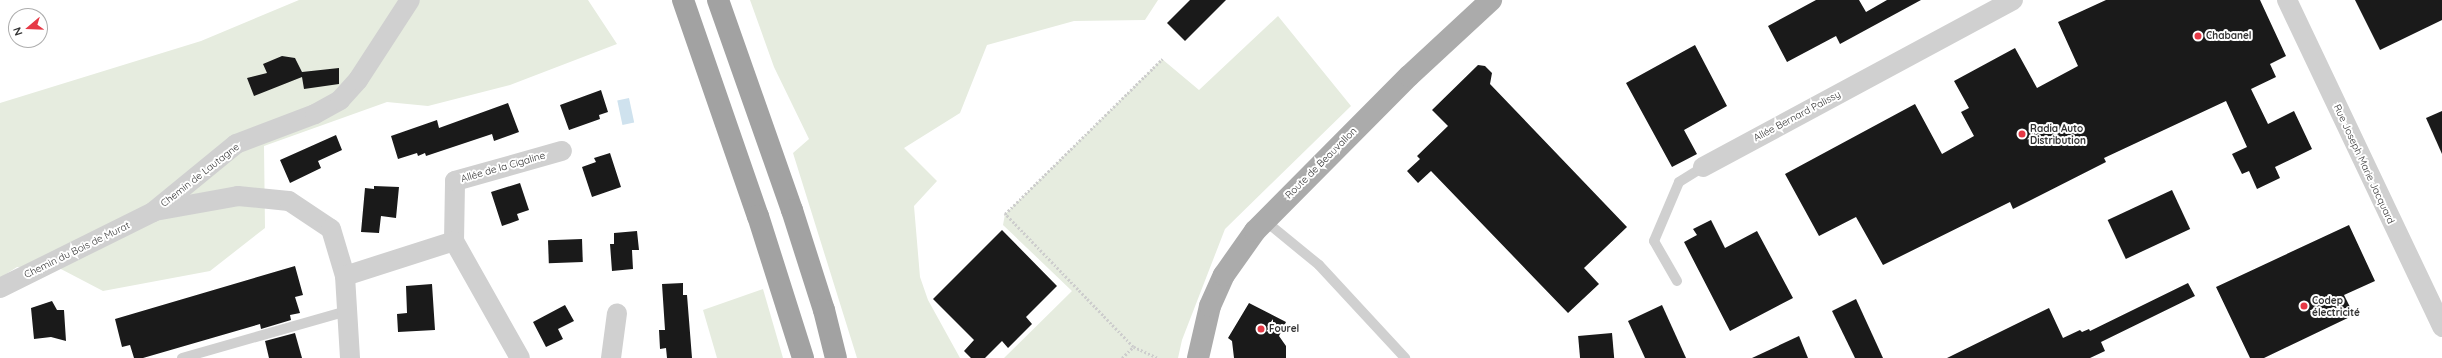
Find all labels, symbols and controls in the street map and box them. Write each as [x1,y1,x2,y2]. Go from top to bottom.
north arrow [8,8,48,48]
text: N [10,25,26,38]
place label: Chabanel [2206,30,2252,42]
marker: Chabanel [2193,31,2203,41]
street label: Allée Bernard Palissy [1751,88,1843,144]
street label: Rue Joseph Marie Jacquard [2331,102,2397,226]
place label: Radia Auto Distribution [2030,122,2086,146]
street label: Route de Beauvallon [1283,125,1359,201]
marker: Radia Auto Distribution [2017,129,2027,139]
street label: Chemin de Lautagne [158,141,242,209]
street label: Allée de la Cigaline [459,149,547,185]
street label: Chemin du Bois de Murat [22,219,132,281]
place label: Codep électricité [2312,294,2360,318]
marker: Codep électricité [2299,301,2309,311]
place label: Fourel [1269,323,1299,335]
marker: Fourel [1256,324,1266,334]

